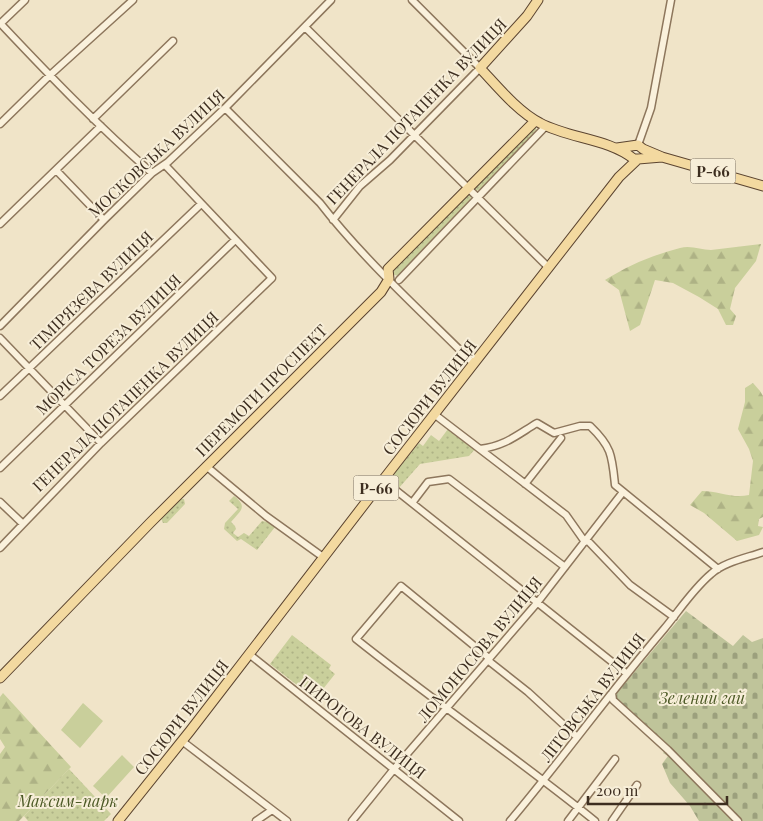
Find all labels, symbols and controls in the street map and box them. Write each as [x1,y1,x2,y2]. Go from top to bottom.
street label: ГЕНЕРАЛА ПОТАПЕНКА ВУЛИЦЯ [321,13,511,209]
street label: МОСКОВСЬКА ВУЛИЦЯ [83,84,229,222]
road number: Р-66 [690,158,736,184]
street label: ТІМІРЯЗЄВА ВУЛИЦЯ [25,226,157,354]
street label: МОРІСА ТОРЕЗА ВУЛИЦЯ [31,269,185,419]
street label: ГЕНЕРАЛА ПОТАПЕНКА ВУЛИЦЯ [27,306,223,496]
street label: ПЕРЕМОГИ ПРОСПЕКТ [191,319,332,460]
street label: СОСЮРИ ВУЛИЦЯ [377,335,481,459]
road number: Р-66 [354,476,398,500]
street label: ЛОМОНОСОВА ВУЛИЦЯ [411,572,546,727]
street label: ЛІТОВСЬКА ВУЛИЦЯ [534,628,649,767]
street label: СОСЮРИ ВУЛИЦЯ [129,655,233,779]
street label: ПИРОГОВА ВУЛИЦЯ [296,671,430,783]
park label: Зелений гай [658,687,746,708]
scale bar [588,774,727,806]
text: 200 m [596,780,639,800]
park label: Максим-парк [17,790,118,811]

